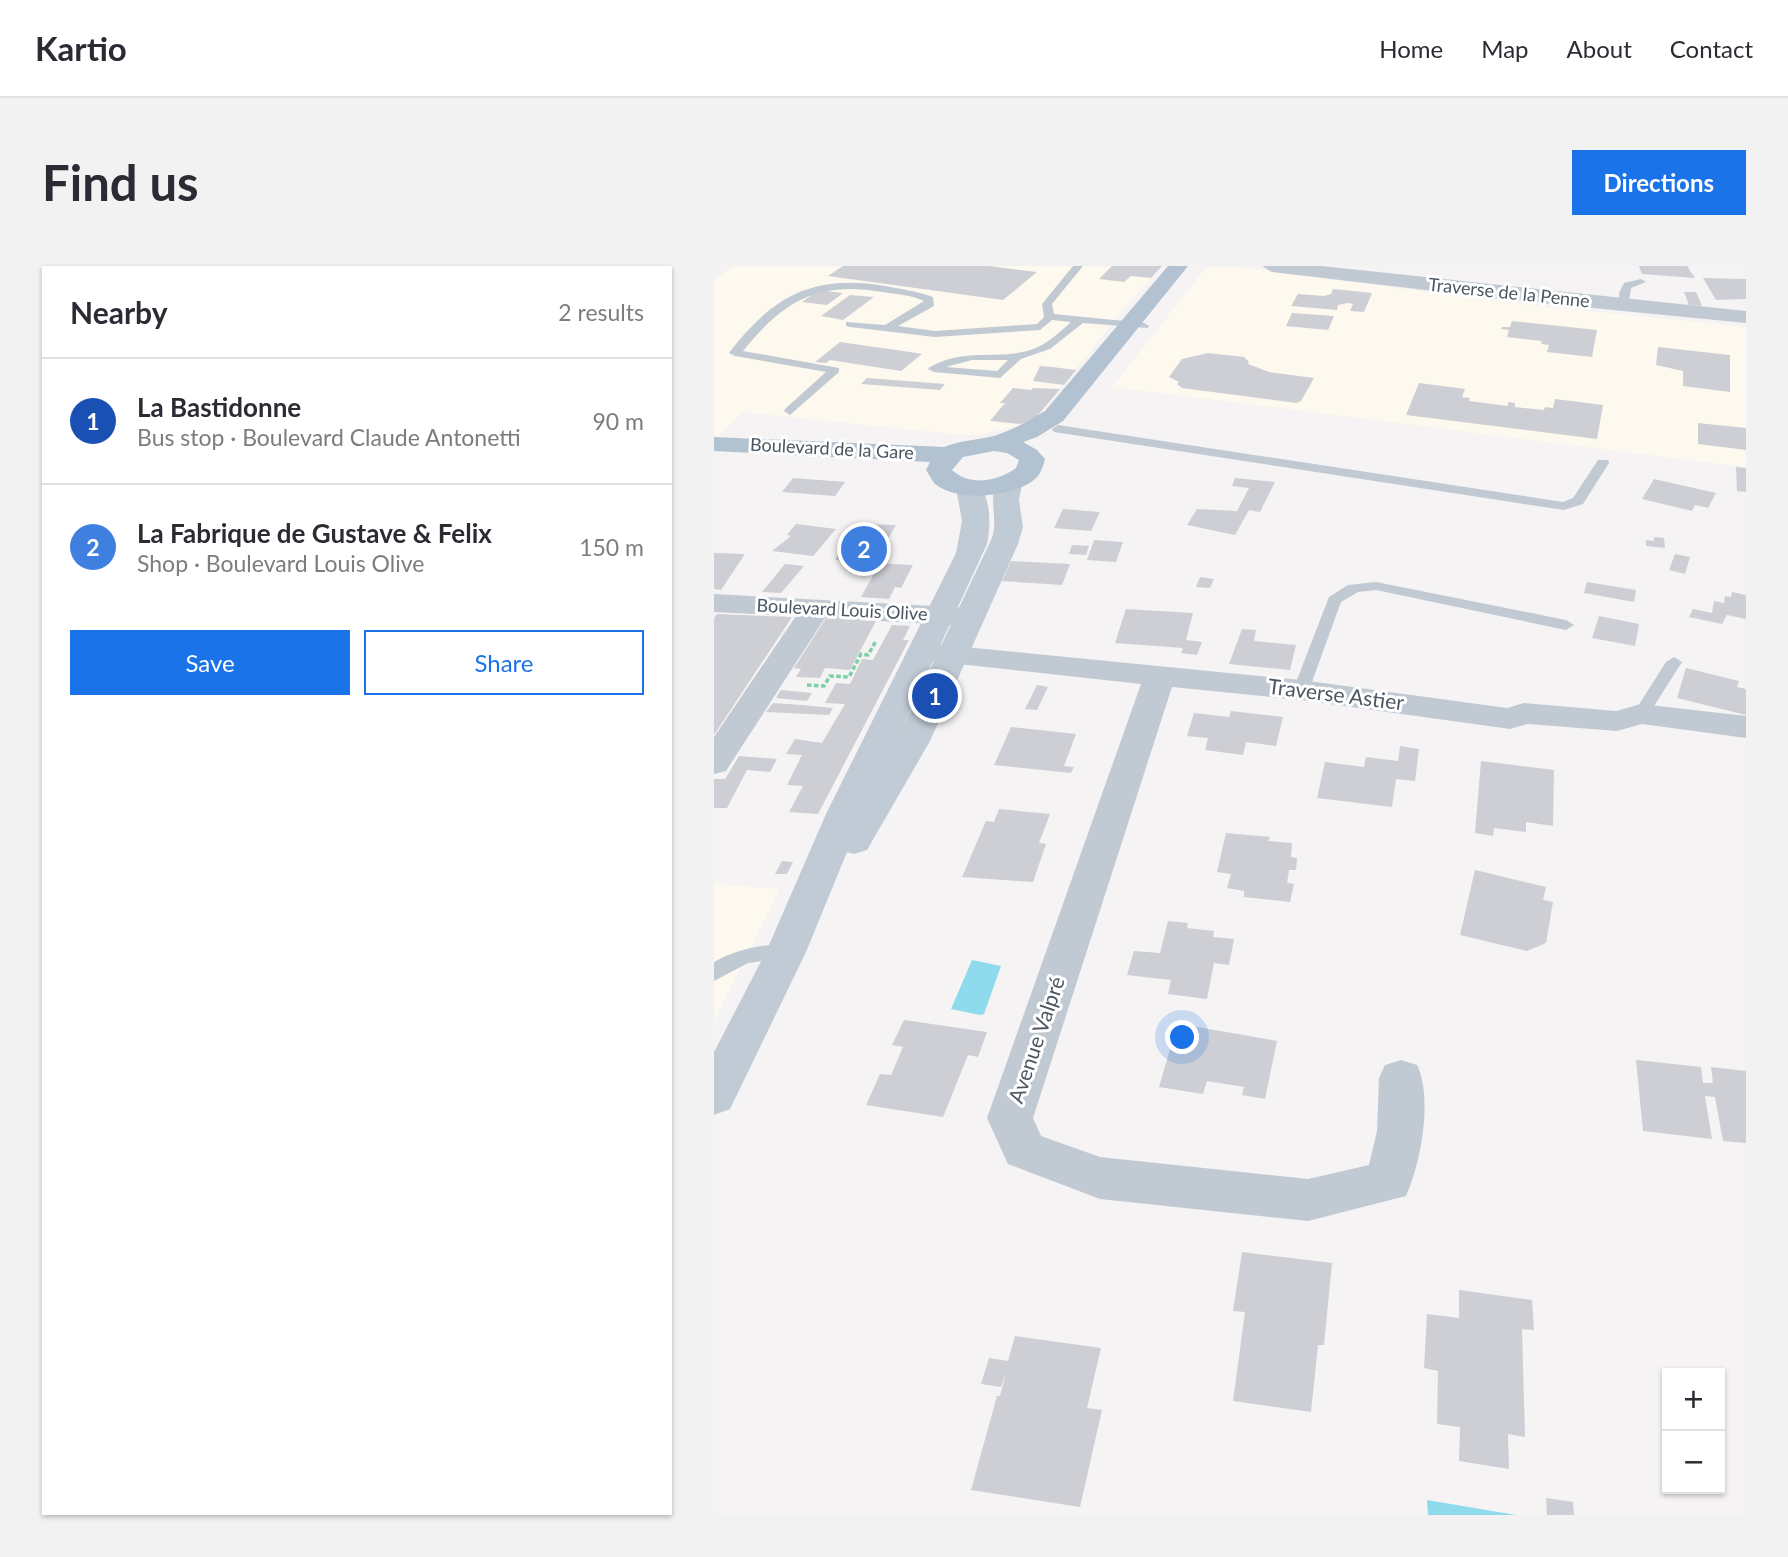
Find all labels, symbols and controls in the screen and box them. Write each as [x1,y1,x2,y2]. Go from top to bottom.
text: Kartio [35,28,127,68]
text: Home [1379,34,1443,63]
text: Map [1481,34,1529,63]
text: About [1567,34,1632,63]
text: Contact [1670,34,1753,63]
button: Directions [1572,150,1746,215]
text: Find us [42,153,199,211]
street label: Traverse de la Penne [1427,273,1591,311]
text: Nearby [70,294,168,330]
text: 2 results [558,298,644,326]
text: La Bastidonne [137,391,301,423]
text: 1 [86,407,100,435]
text: 90 m [593,407,644,435]
text: Bus stop · Boulevard Claude Antonetti [137,423,521,451]
street label: Boulevard de la Gare [750,433,914,463]
text: La Fabrique de Gustave & Felix [137,517,492,549]
pin: 2 [841,523,887,575]
text: 2 [86,533,100,561]
text: 150 m [579,533,644,561]
text: Shop · Boulevard Louis Olive [137,549,424,577]
street label: Boulevard Louis Olive [756,594,928,624]
button: Save [70,630,350,695]
button: Share [364,630,644,695]
pin: 1 [912,670,958,722]
street label: Traverse Astier [1267,673,1406,714]
street label: Avenue Valpré [1002,973,1069,1106]
your location [1165,1020,1199,1054]
map controls [1662,1368,1725,1494]
button: + [1662,1368,1725,1431]
button: − [1662,1431,1725,1494]

